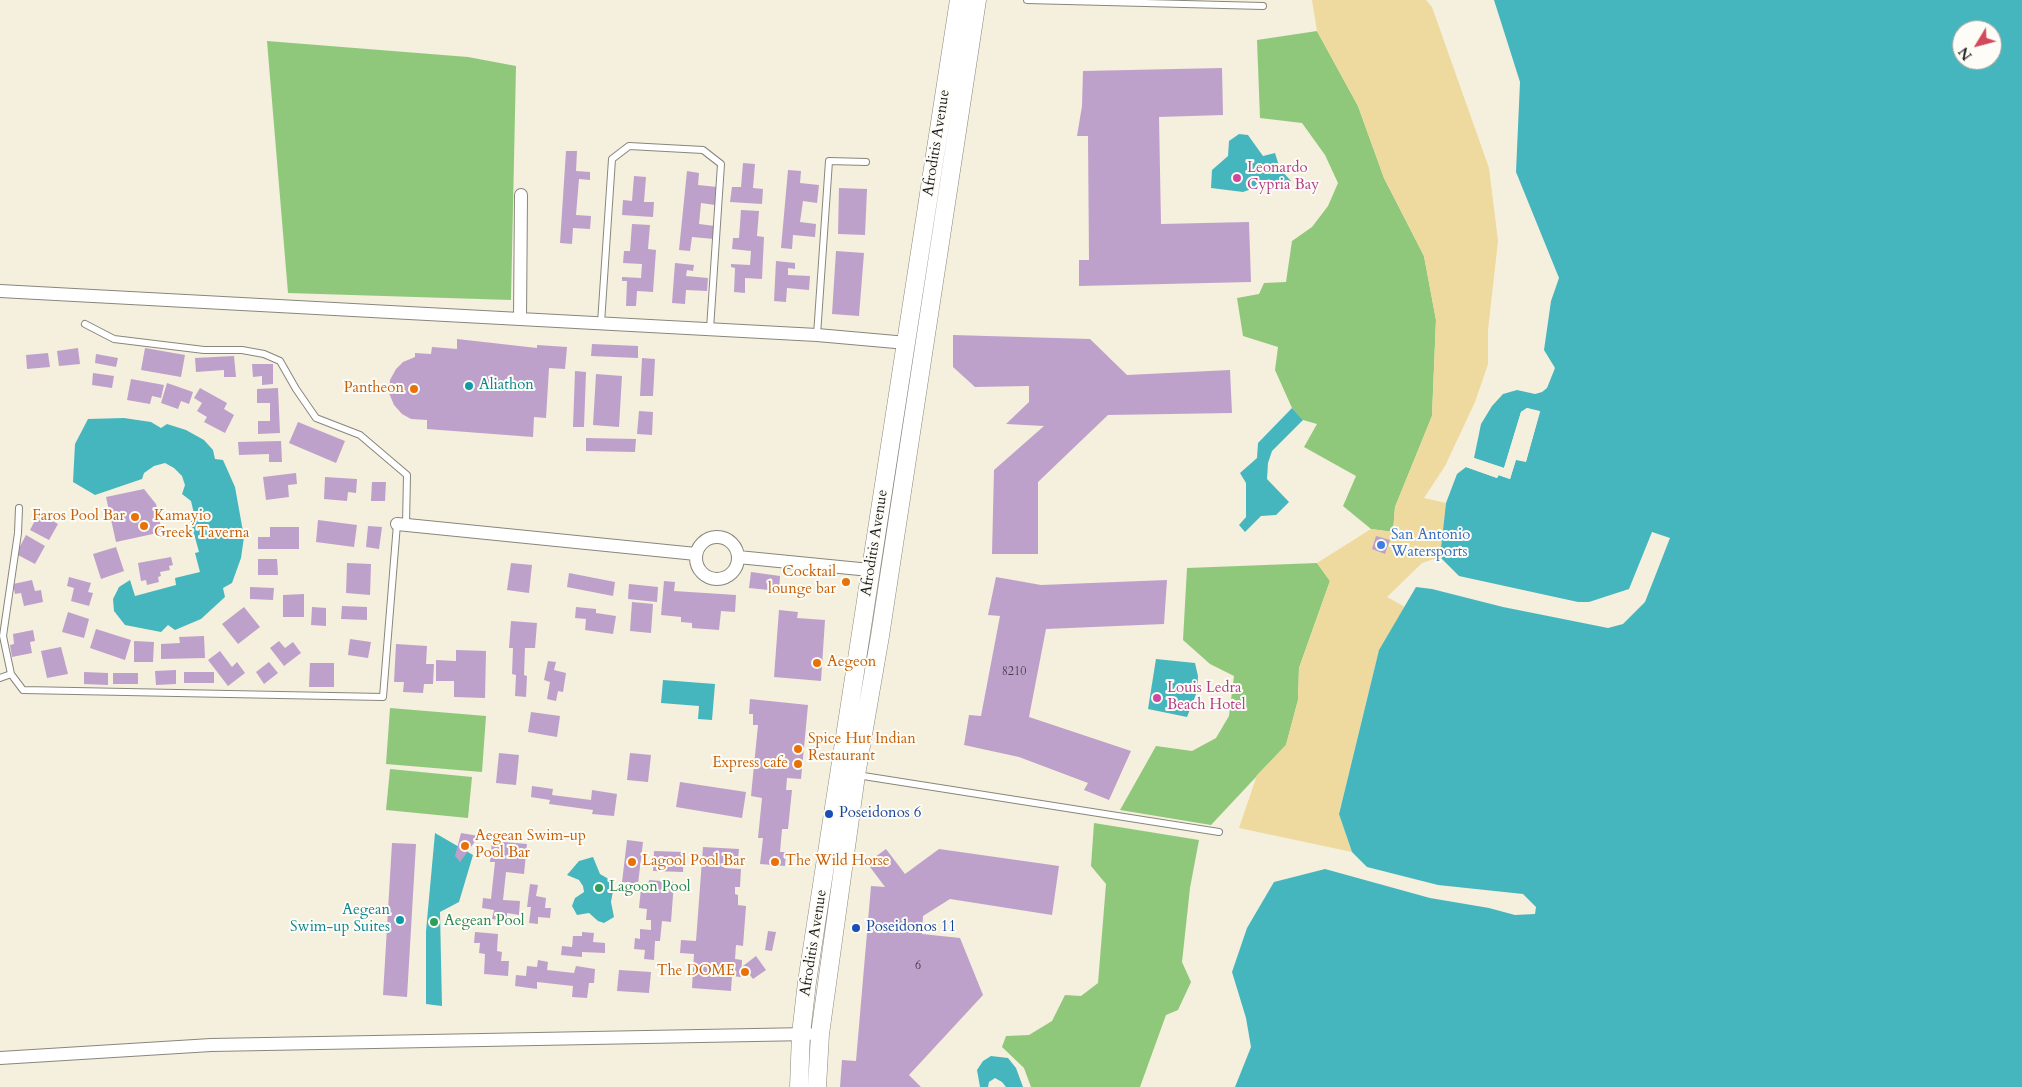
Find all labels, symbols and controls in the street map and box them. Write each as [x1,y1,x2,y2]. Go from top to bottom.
north arrow [1952,20,2002,70]
text: N [1954,43,1977,64]
street label: Afroditis Avenue [920,88,954,198]
place label: Leonardo Cypria Bay [1247,160,1319,195]
marker: Leonardo Cypria Bay [1231,172,1243,184]
place label: Aliathon [479,377,534,395]
place label: Pantheon [344,380,404,398]
marker: Aliathon [463,380,475,392]
marker: Pantheon [408,383,420,395]
street label: Afroditis Avenue [858,488,892,598]
place label: Faros Pool Bar [32,508,125,526]
place label: Kamayio Greek Taverna [154,508,249,543]
marker: Faros Pool Bar [129,511,141,523]
marker: Kamayio Greek Taverna [138,520,150,532]
place label: San Antonio Watersports [1391,527,1470,562]
marker: San Antonio Watersports [1375,539,1387,551]
place label: Cocktail lounge bar [768,564,836,599]
marker: Cocktail lounge bar [840,576,852,588]
place label: Aegeon [827,654,876,672]
marker: Aegeon [811,657,823,669]
house number: 8210 [1002,665,1026,679]
place label: Louis Ledra Beach Hotel [1167,680,1246,715]
marker: Louis Ledra Beach Hotel [1151,692,1163,704]
place label: Spice Hut Indian Restaurant [808,731,916,766]
marker: Spice Hut Indian Restaurant [792,743,804,755]
place label: Express cafe [712,755,788,773]
marker: Express cafe [792,758,804,770]
place label: Poseidonos 6 [839,805,921,823]
marker: Poseidonos 6 [823,808,835,820]
place label: Aegean Swim-up Pool Bar [475,828,586,863]
marker: Aegean Swim-up Pool Bar [459,840,471,852]
place label: Lagool Pool Bar [642,853,745,871]
place label: The Wild Horse [785,853,890,871]
marker: Lagool Pool Bar [626,856,638,868]
marker: The Wild Horse [769,856,781,868]
place label: Lagoon Pool [609,879,691,897]
marker: Lagoon Pool [593,882,605,894]
street label: Afroditis Avenue [797,888,831,998]
place label: Aegean Swim-up Suites [290,902,390,937]
place label: Aegean Pool [444,913,525,931]
marker: Aegean Swim-up Suites [394,914,406,926]
marker: Aegean Pool [428,916,440,928]
place label: Poseidonos 11 [866,919,956,937]
marker: Poseidonos 11 [850,922,862,934]
house number: 6 [915,959,921,973]
place label: The DOME [656,963,735,981]
marker: The DOME [739,966,751,978]

